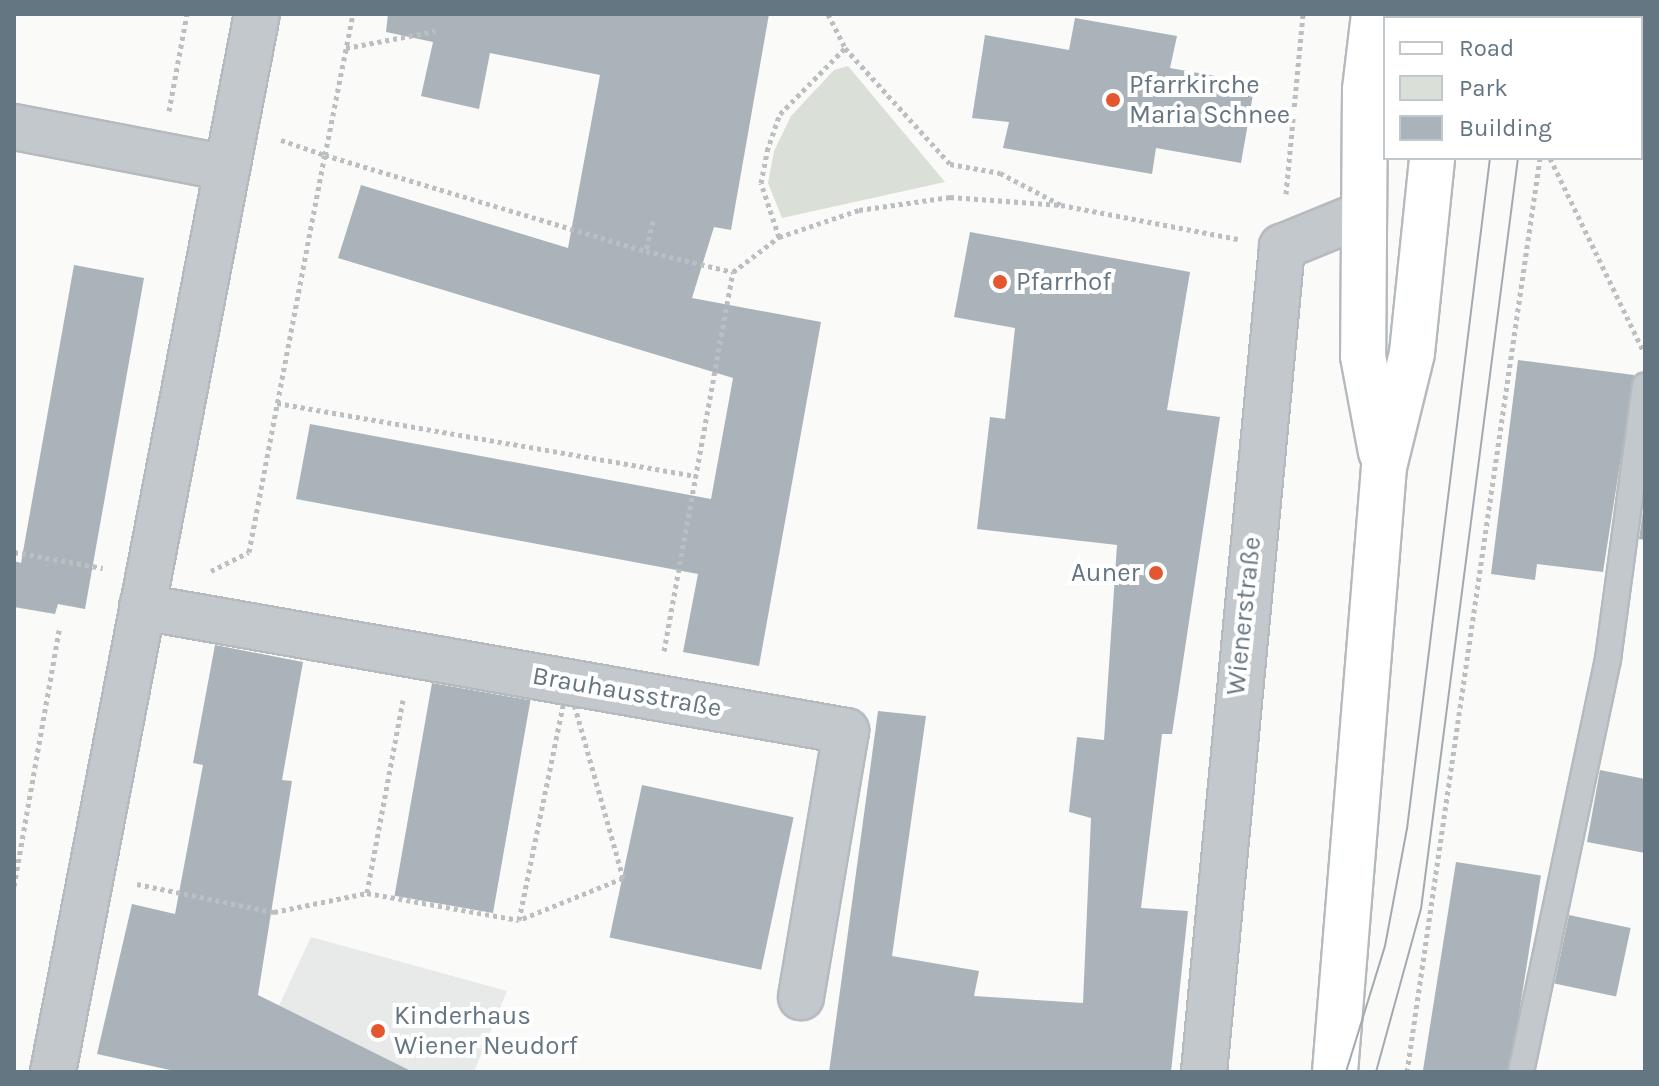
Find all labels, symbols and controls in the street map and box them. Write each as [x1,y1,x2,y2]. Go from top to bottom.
legend [1383,16,1643,160]
text: Road [1459,34,1514,62]
place label: Pfarrkirche Maria Schnee [1129,69,1290,130]
text: Park [1459,74,1508,102]
marker: Pfarrkirche Maria Schnee [1104,91,1122,109]
text: Building [1459,114,1552,142]
place label: Pfarrhof [1016,266,1111,298]
marker: Pfarrhof [991,273,1009,291]
street label: Wienerstraße [1220,535,1268,697]
place label: Auner [1071,557,1140,589]
marker: Auner [1147,564,1165,582]
street label: Brauhausstraße [530,660,724,724]
place label: Kinderhaus Wiener Neudorf [394,1000,578,1062]
marker: Kinderhaus Wiener Neudorf [369,1022,387,1040]

